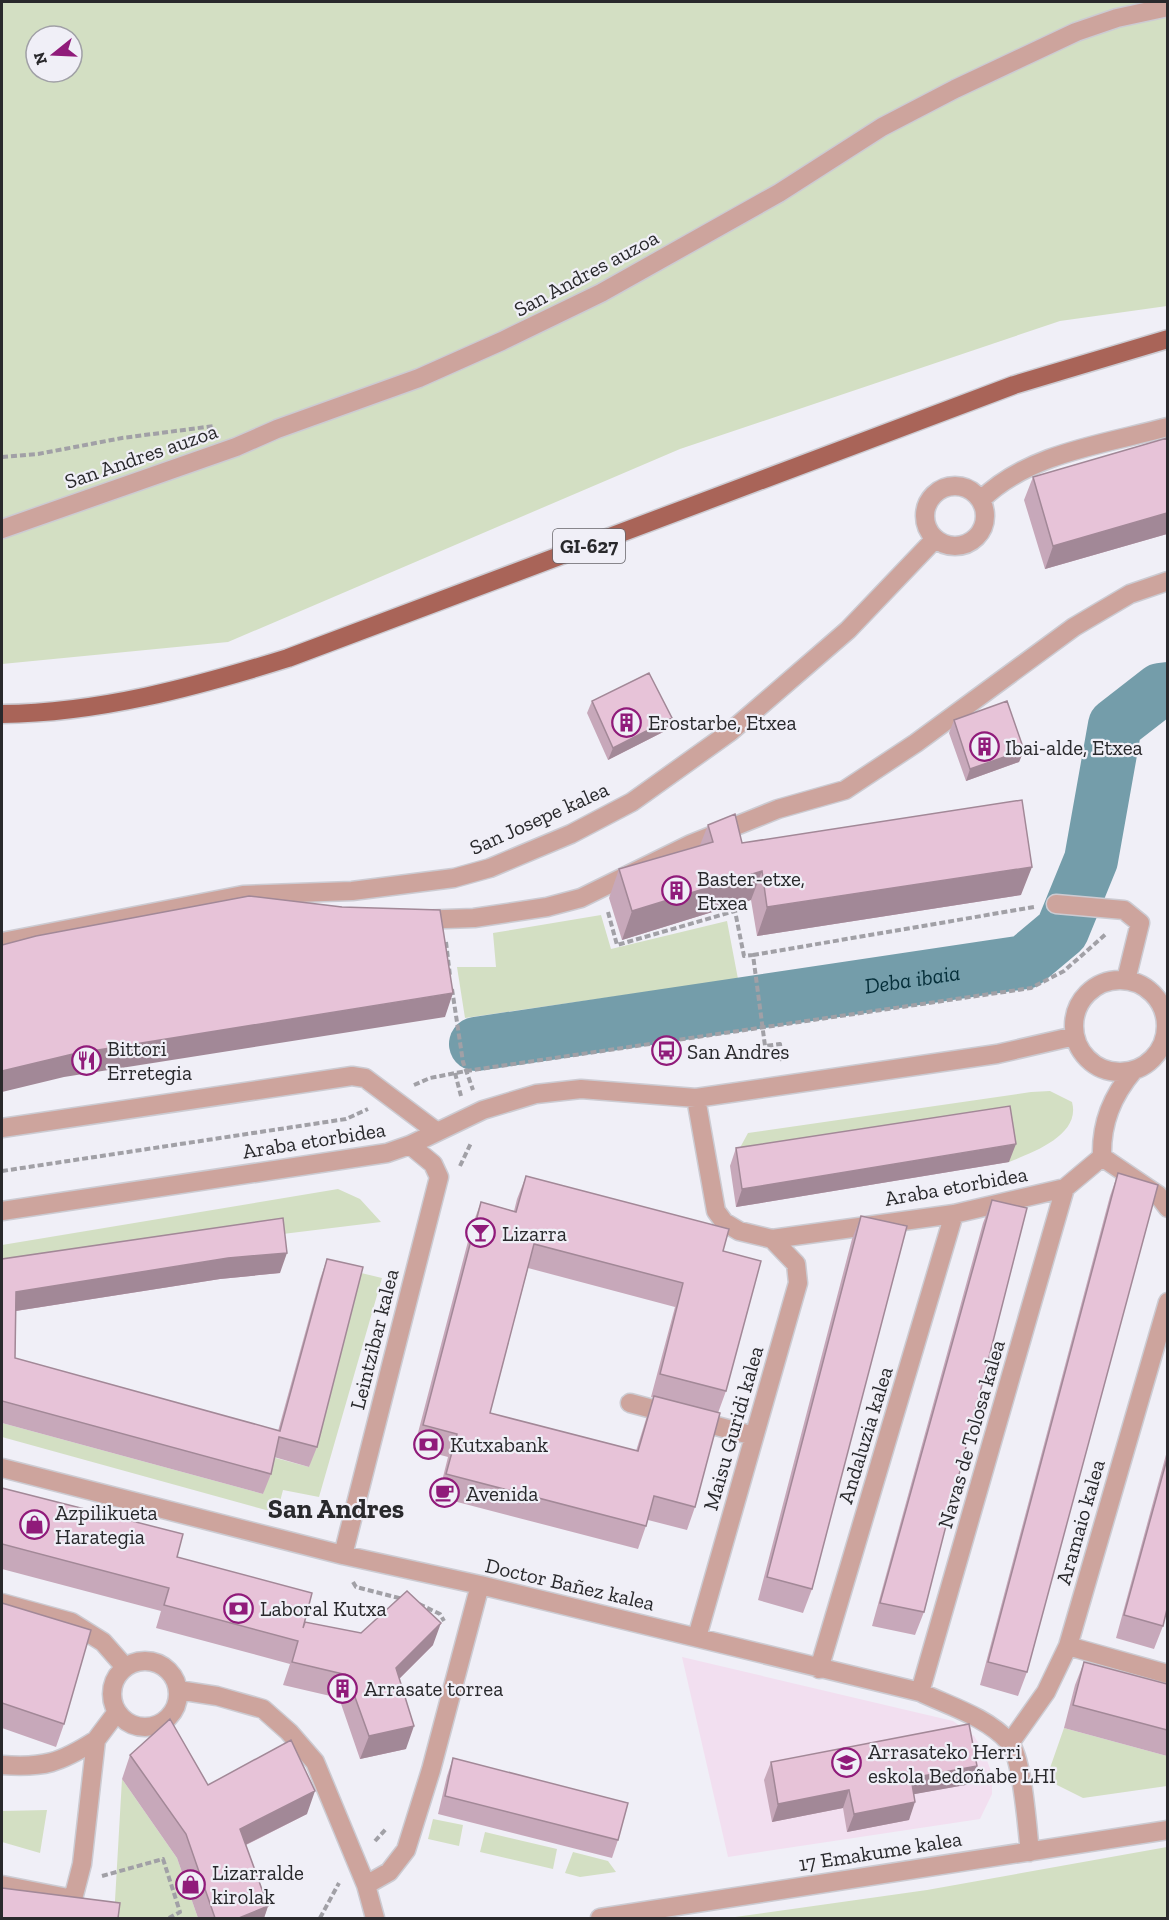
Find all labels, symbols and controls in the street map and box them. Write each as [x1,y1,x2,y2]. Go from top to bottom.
north arrow [24,24,84,84]
text: N [29,50,51,67]
street label: San Andres auzoa [510,224,662,322]
street label: San Andres auzoa [61,418,221,494]
road number: GI-627 [553,529,625,563]
building icon: Erostarbe, Etxea [611,706,643,738]
place label: Erostarbe, Etxea [648,710,797,735]
building icon: Ibai-alde, Etxea [968,731,1000,763]
place label: Ibai-alde, Etxea [1005,735,1143,760]
street label: San Josepe kalea [466,776,612,860]
place label: Baster-etxe, Etxea [697,866,805,915]
building icon: Baster-etxe, Etxea [660,874,692,906]
water label: Deba ibaia [863,958,962,999]
bus stop icon: San Andres [650,1035,682,1067]
place label: Bittori Erretegia [107,1036,192,1085]
place label: San Andres [687,1039,790,1064]
restaurant icon: Bittori Erretegia [70,1044,102,1076]
street label: Araba etorbidea [241,1116,387,1164]
street label: Araba etorbidea [883,1161,1029,1211]
bar icon: Lizarra [465,1217,497,1249]
place label: Lizarra [502,1221,567,1246]
street label: Leintzibar kalea [344,1266,404,1412]
street label: Navas de Tolosa kalea [932,1337,1010,1531]
street label: Maisu Guridi kalea [698,1343,768,1513]
street label: Andaluzia kalea [832,1364,898,1506]
bank icon: Kutxabank [413,1428,445,1460]
place label: Kutxabank [450,1432,548,1457]
street label: Aramaio kalea [1050,1457,1110,1587]
cafe icon: Avenida [429,1477,461,1509]
place label: Avenida [466,1481,538,1506]
district label: San Andres [268,1493,404,1525]
place label: Azpilikueta Harategia [55,1500,158,1549]
shop icon: Azpilikueta Harategia [18,1508,50,1540]
street label: Doctor Bañez kalea [483,1552,657,1616]
bank icon: Laboral Kutxa [223,1592,255,1624]
place label: Laboral Kutxa [260,1596,387,1621]
building icon: Arrasate torrea [327,1672,359,1704]
place label: Arrasate torrea [364,1676,503,1701]
place label: Arrasateko Herri eskola Bedoñabe LHI [868,1739,1056,1788]
school or university icon: Arrasateko Herri eskola Bedoñabe LHI [831,1747,863,1779]
street label: 17 Emakume kalea [796,1826,964,1876]
place label: Lizarralde kirolak [212,1860,304,1909]
shop icon: Lizarralde kirolak [175,1868,207,1900]

